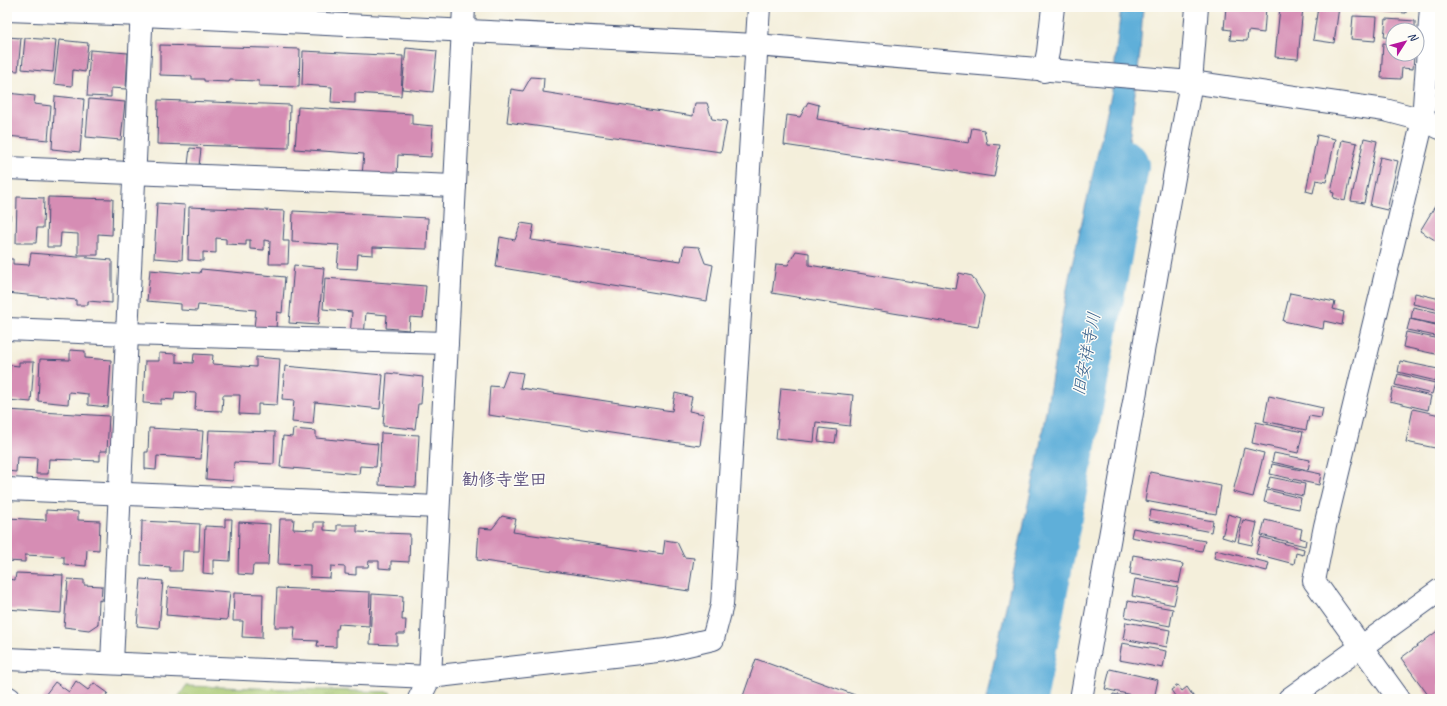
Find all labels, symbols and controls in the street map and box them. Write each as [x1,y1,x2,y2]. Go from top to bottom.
north arrow [1385,22,1425,62]
text: N [1405,29,1422,45]
water label: 旧安祥寺川 [1068,310,1105,398]
district label: 勧修寺堂田 [462,469,547,490]

